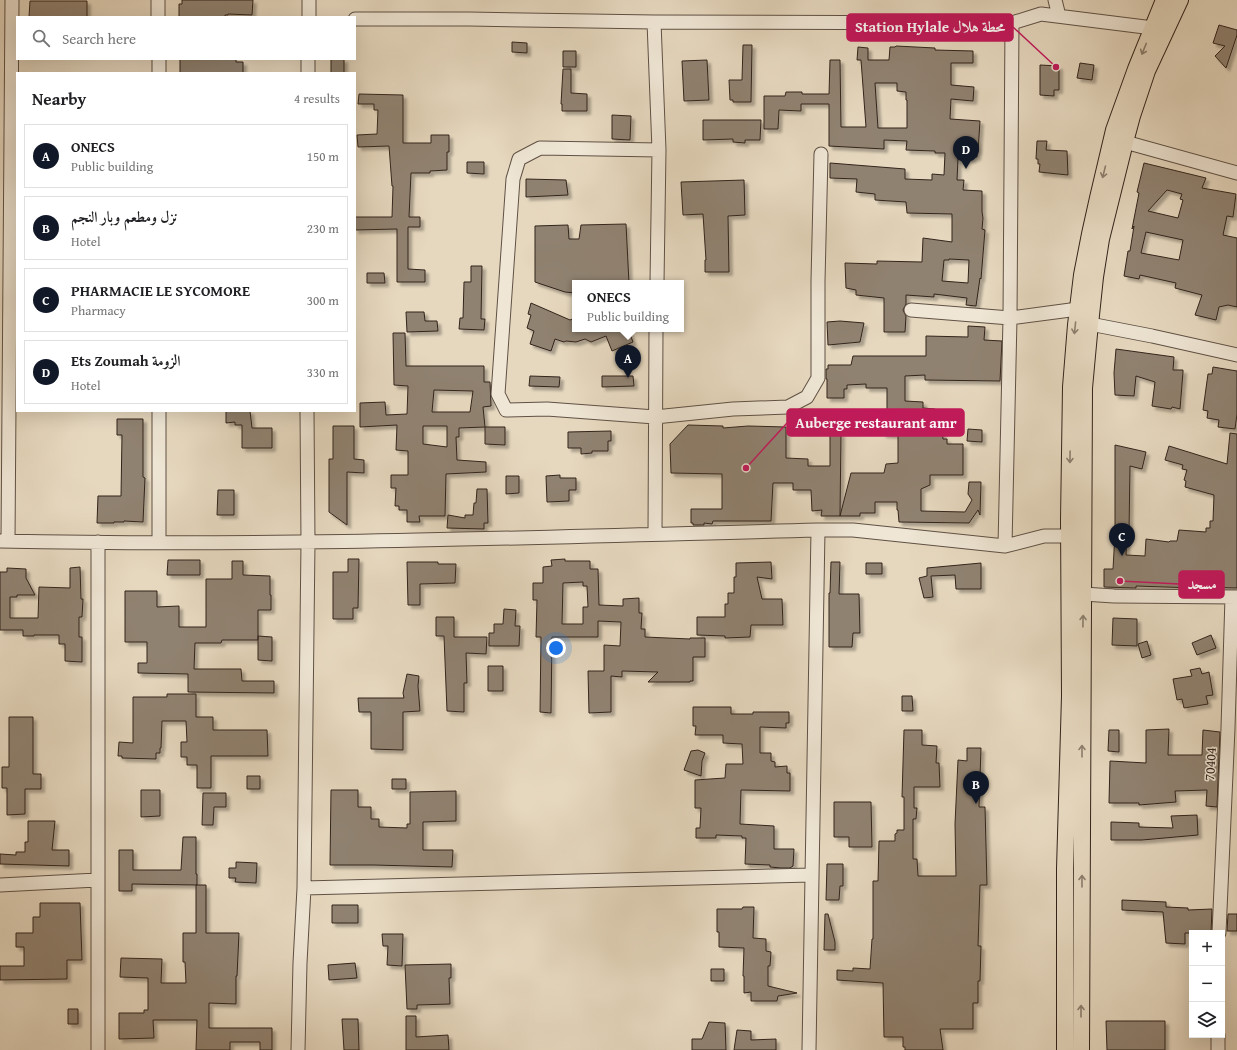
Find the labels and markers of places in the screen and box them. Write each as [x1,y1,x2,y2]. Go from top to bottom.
callout: Station Hylale محطة هلال [847,14,1013,41]
pin: D [953,136,979,169]
pin: A [615,345,641,378]
callout: Auberge restaurant amr [787,409,964,436]
pin: C [1109,523,1135,556]
callout: مسجد [1179,571,1224,598]
pin: B [963,771,989,804]

